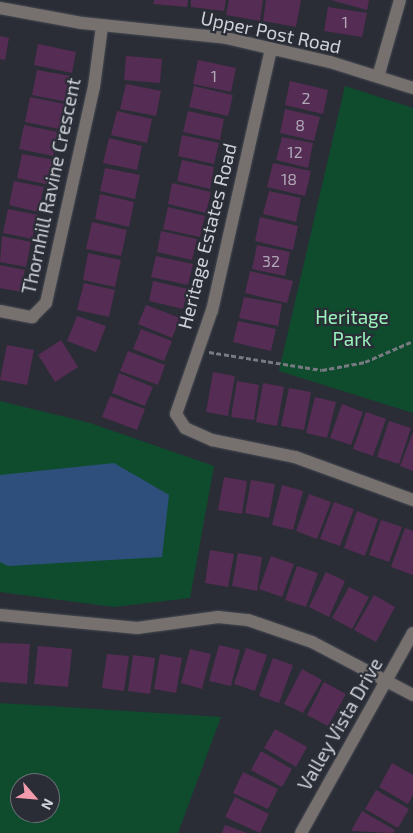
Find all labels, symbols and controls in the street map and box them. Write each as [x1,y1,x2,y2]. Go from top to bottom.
street label: Upper Post Road [198,6,344,58]
house number: 1 [342,12,348,32]
house number: 1 [211,66,217,86]
street label: Thornhill Ravine Crescent [17,76,85,296]
house number: 2 [302,88,310,108]
house number: 8 [295,115,305,135]
street label: Heritage Estates Road [173,141,241,331]
house number: 12 [287,142,303,162]
house number: 18 [281,169,297,189]
house number: 32 [262,251,280,271]
park label: Heritage Park [315,306,389,350]
street label: Valley Vista Drive [293,653,387,795]
north arrow [10,773,60,823]
text: N [38,796,58,813]

